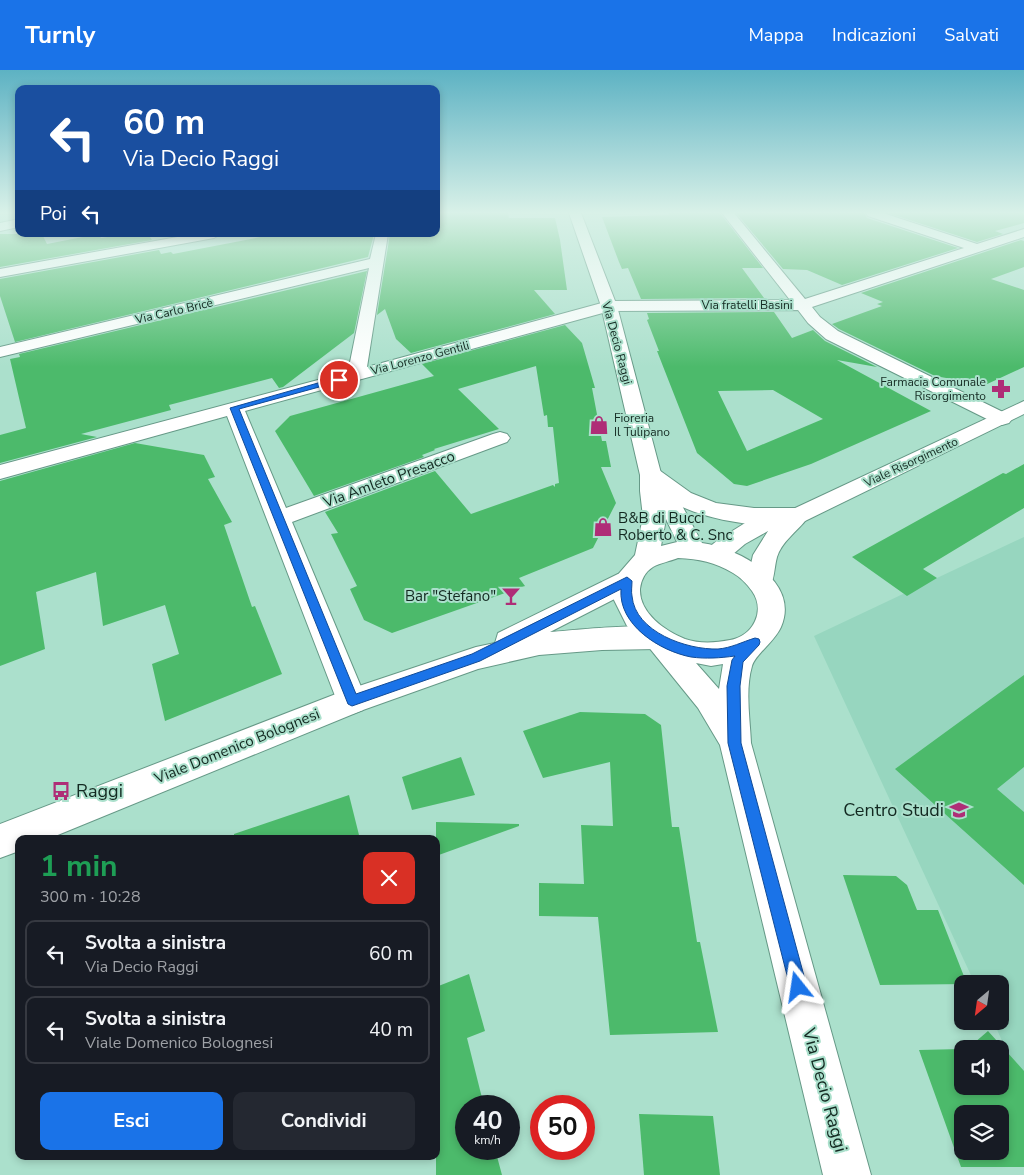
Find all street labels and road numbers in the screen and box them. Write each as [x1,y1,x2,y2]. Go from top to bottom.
street label: Via Carlo Bricè [133,294,214,328]
street label: Via fratelli Basini [700,297,793,313]
street label: Via Decio Raggi [598,299,636,386]
street label: Via Lorenzo Gentili [368,337,471,379]
street label: Viale Risorgimento [861,433,961,491]
street label: Via Amleto Presacco [319,446,458,512]
street label: Viale Domenico Bolognesi [151,704,323,789]
street label: Via Decio Raggi [797,1024,853,1155]

